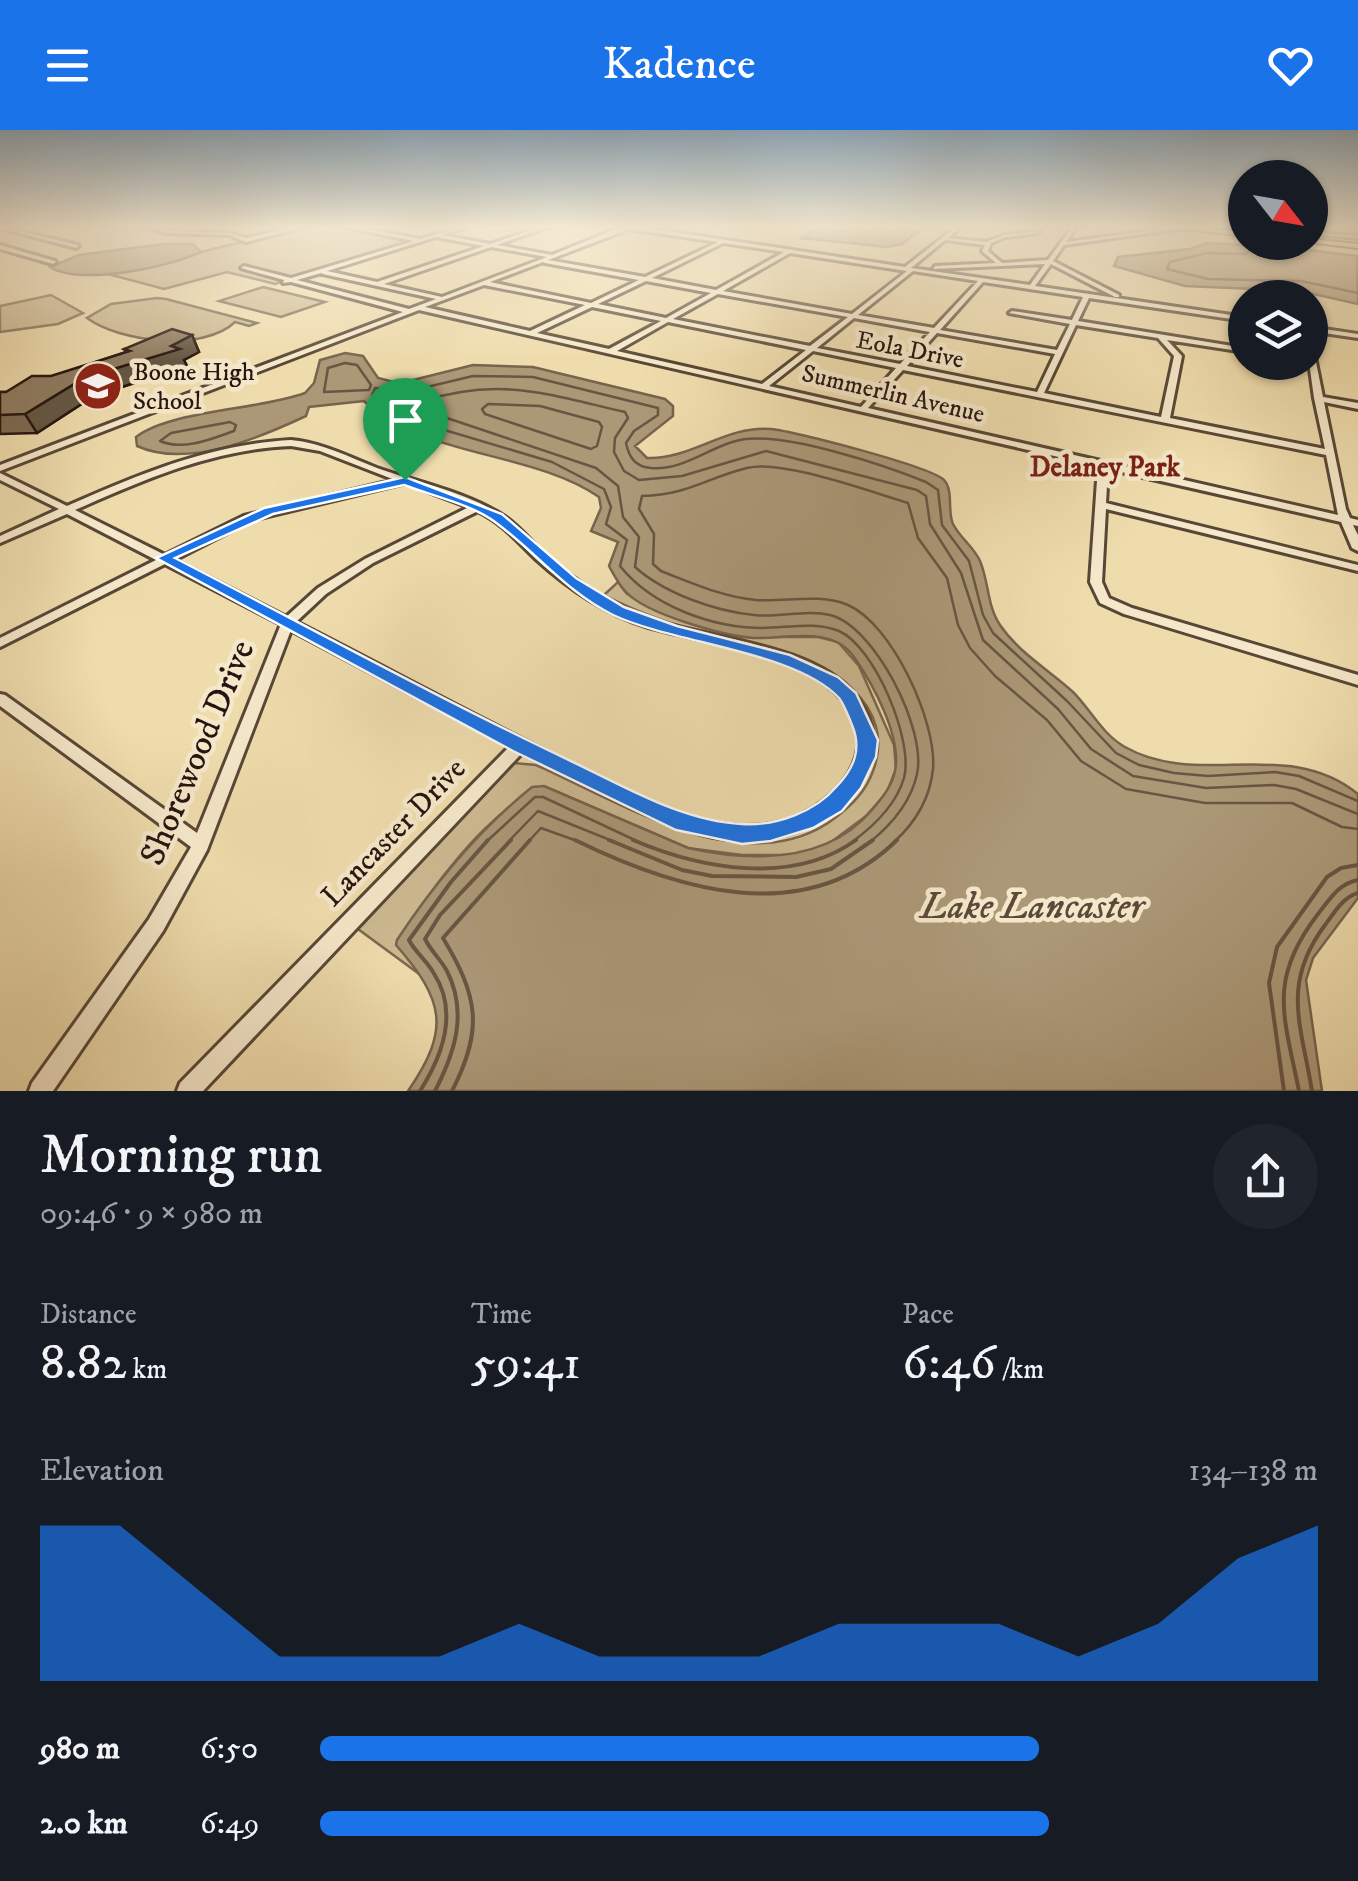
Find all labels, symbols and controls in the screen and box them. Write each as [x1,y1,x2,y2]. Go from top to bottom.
text: Kadence [602,37,756,93]
icon: menu [40,38,95,93]
icon: heart [1263,38,1318,93]
north arrow [1228,160,1328,260]
map controls [1228,160,1328,380]
button: layers [1228,280,1328,380]
street label: Eola Drive [854,324,966,376]
place label: Boone High School [133,357,255,417]
street label: Summerlin Avenue [799,358,987,430]
school or university icon: Boone High School [72,360,124,412]
pin [363,378,448,481]
icon: arrive [378,393,433,448]
district label: Delaney Park [1030,450,1181,485]
street label: Shorewood Drive [131,634,265,872]
street label: Lancaster Drive [314,751,474,915]
water label: Lake Lancaster [918,883,1147,931]
text: Morning run [40,1122,322,1191]
button: share [1213,1124,1318,1229]
text: 09:46 · 9 × 980 m [40,1194,263,1234]
text: Distance [40,1297,136,1332]
text: Time [471,1297,532,1332]
text: Pace [902,1297,954,1332]
text: 8.82 [40,1332,126,1395]
text: 59:41 [471,1332,581,1395]
text: 6:46 [902,1332,996,1395]
text: km [126,1352,167,1387]
text: /km [996,1352,1044,1387]
text: Elevation [40,1451,164,1491]
text: 134–138 m [1188,1451,1318,1491]
text: 980 m [40,1729,120,1769]
text: 6:50 [200,1729,258,1769]
text: 2.0 km [40,1804,128,1844]
text: 6:49 [200,1804,259,1844]

